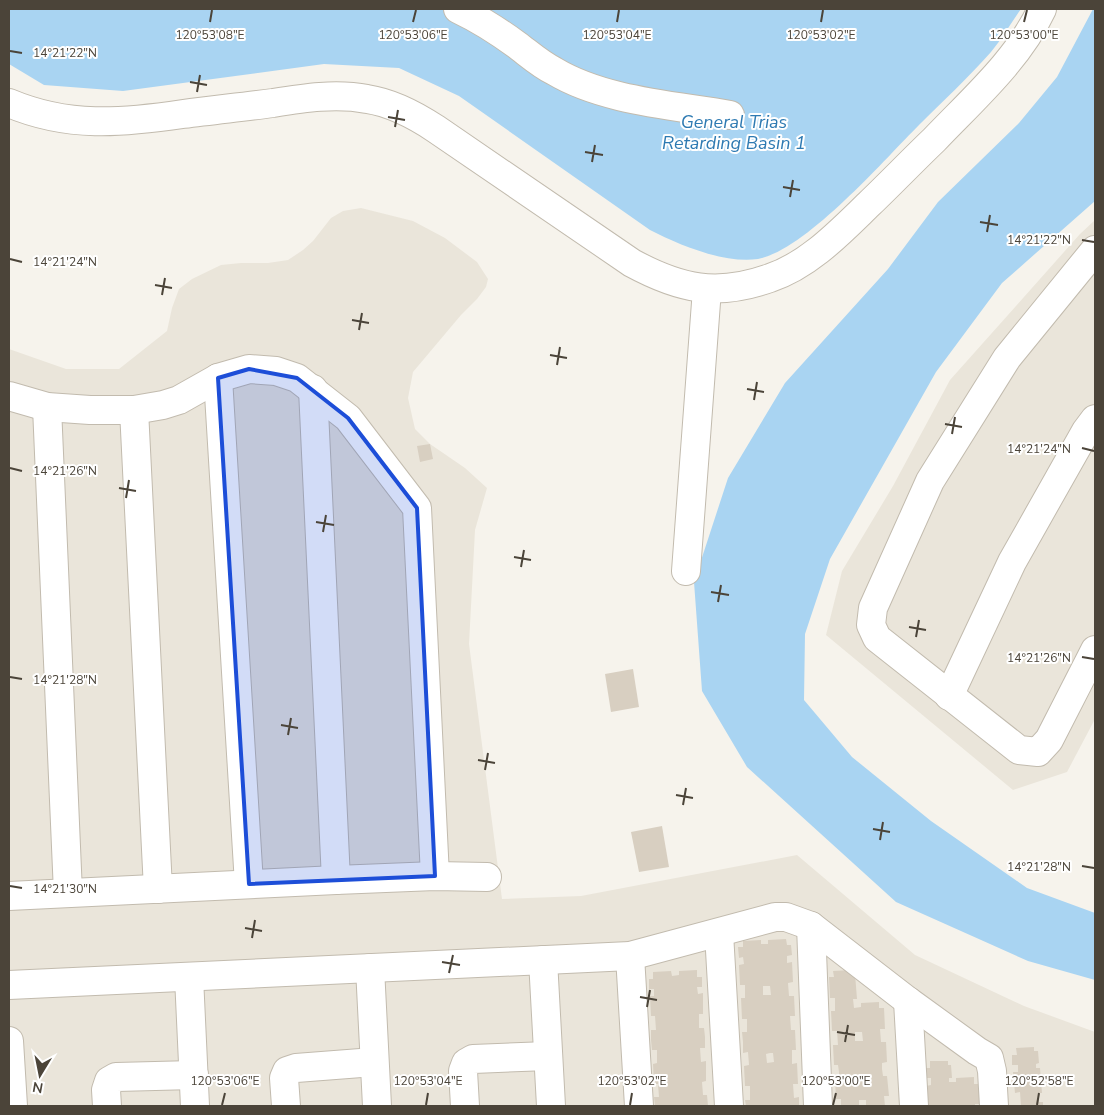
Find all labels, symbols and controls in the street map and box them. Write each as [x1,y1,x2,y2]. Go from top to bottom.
text: 120°53'08"E [175,27,245,43]
text: 120°53'06"E [378,27,448,43]
text: 120°53'04"E [582,27,652,43]
text: 120°53'02"E [786,27,856,43]
text: 120°53'00"E [989,27,1059,43]
text: 14°21'22"N [33,45,97,61]
water label: General Trias Retarding Basin 1 [662,110,806,155]
text: 14°21'22"N [1007,232,1071,248]
text: 14°21'24"N [33,254,97,270]
text: 14°21'24"N [1007,441,1071,457]
text: 14°21'26"N [33,463,97,479]
text: 14°21'26"N [1007,650,1071,666]
text: 14°21'28"N [33,672,97,688]
text: 14°21'28"N [1007,859,1071,875]
text: 14°21'30"N [33,881,97,897]
north arrow [15,1050,65,1100]
text: 120°53'06"E [190,1073,260,1089]
text: 120°53'04"E [393,1073,463,1089]
text: 120°53'02"E [597,1073,667,1089]
text: 120°53'00"E [801,1073,871,1089]
text: 120°52'58"E [1004,1073,1074,1089]
text: N [31,1077,45,1098]

